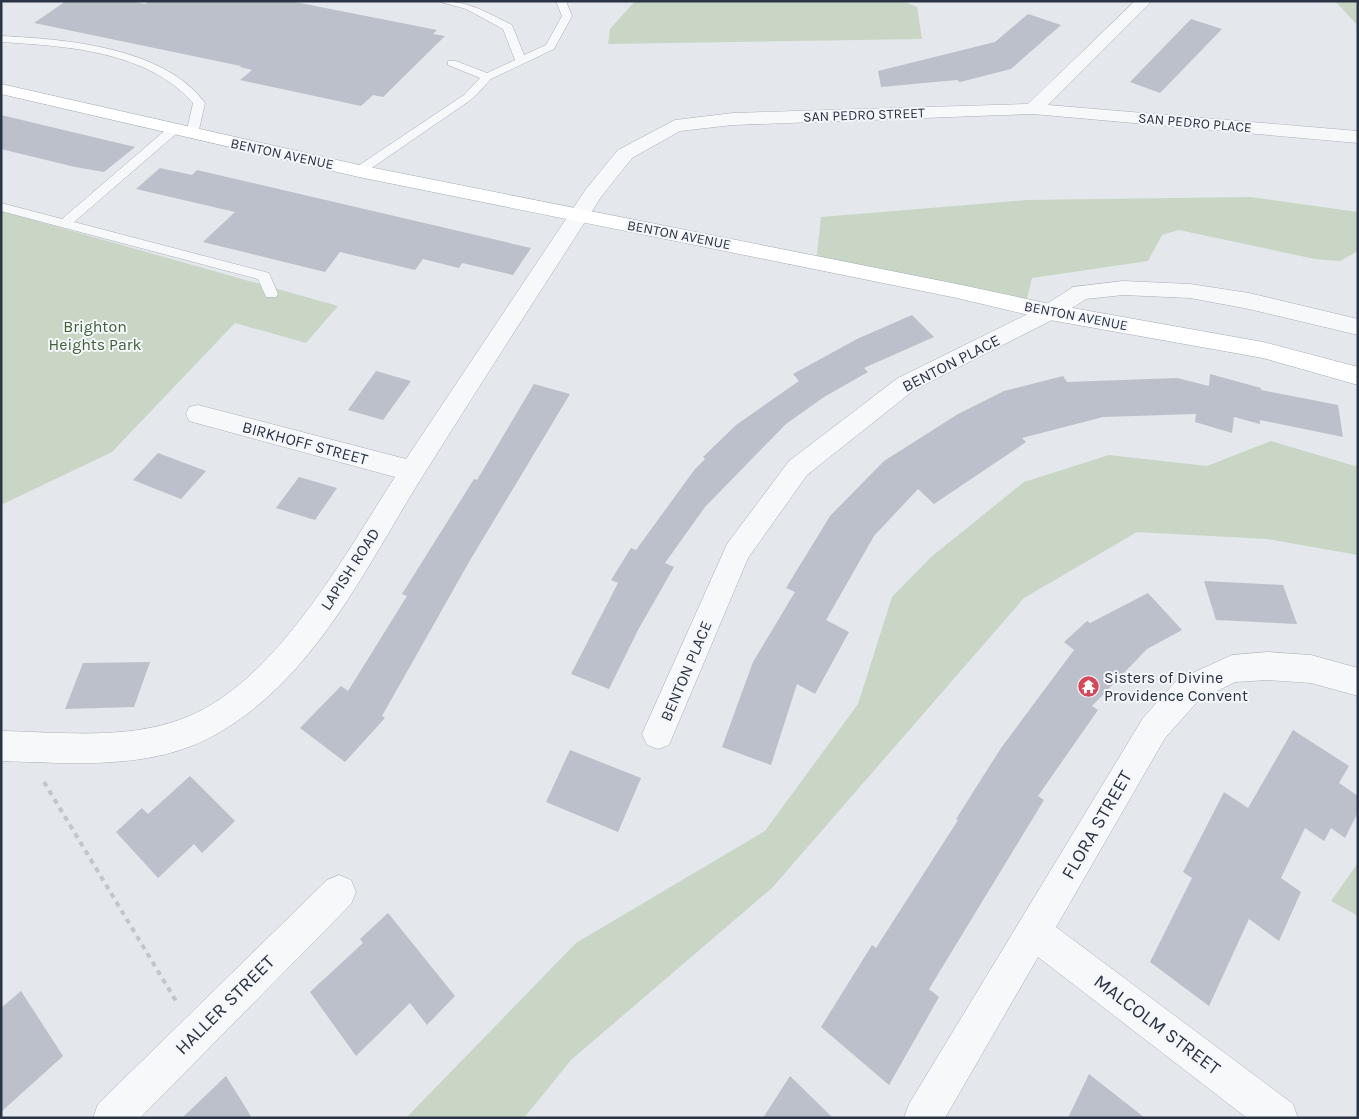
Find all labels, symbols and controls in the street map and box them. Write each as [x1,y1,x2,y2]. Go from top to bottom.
street label: SAN PEDRO STREET [803,104,925,126]
street label: SAN PEDRO PLACE [1137,110,1253,136]
street label: BENTON AVENUE [229,135,335,173]
street label: BENTON AVENUE [626,217,732,253]
street label: BENTON AVENUE [1023,298,1129,334]
park label: Brighton Heights Park [48,317,142,354]
street label: BENTON PLACE [899,330,1003,396]
street label: BIRKHOFF STREET [240,417,370,469]
street label: LAPISH ROAD [316,524,384,614]
street label: BENTON PLACE [656,618,716,724]
place label: Sisters of Divine Providence Convent [1104,668,1248,705]
temple icon: Sisters of Divine Providence Convent [1076,674,1100,698]
street label: FLORA STREET [1057,766,1137,883]
street label: HALLER STREET [171,950,280,1059]
street label: MALCOLM STREET [1089,970,1225,1080]

